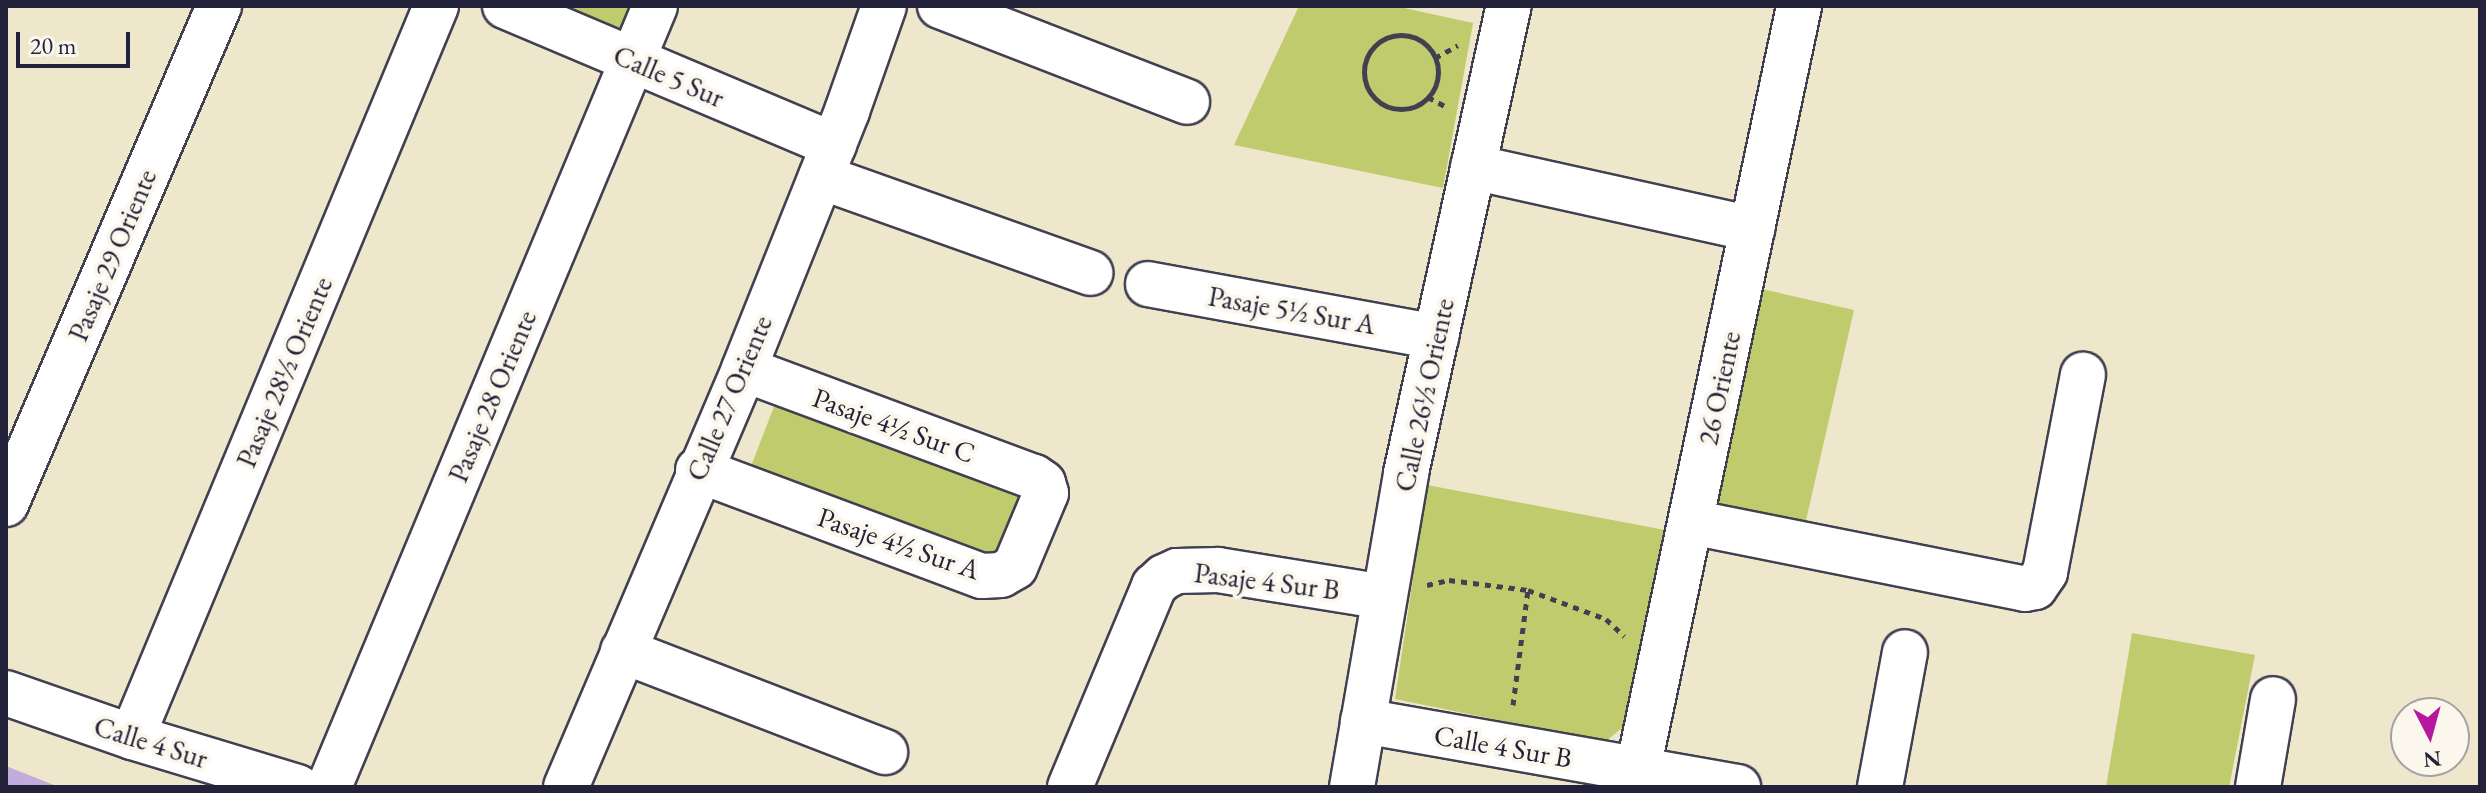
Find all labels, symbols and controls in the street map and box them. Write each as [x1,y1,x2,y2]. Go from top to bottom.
scale bar [20,16,134,66]
text: 20 m [30,30,77,61]
street label: Calle 5 Sur [609,38,729,114]
street label: Pasaje 29 Oriente [61,164,163,346]
street label: Pasaje 28½ Oriente [229,272,339,472]
street label: Pasaje 5½ Sur A [1206,279,1378,341]
street label: Calle 26½ Oriente [1387,295,1461,495]
street label: Pasaje 28 Oriente [441,305,543,487]
street label: Calle 27 Oriente [679,310,779,486]
street label: 26 Oriente [1691,328,1747,448]
street label: Pasaje 4½ Sur C [809,380,979,470]
street label: Pasaje 4½ Sur A [814,500,984,586]
street label: Pasaje 4 Sur B [1192,555,1342,607]
north arrow [2390,697,2470,777]
street label: Calle 4 Sur [90,709,212,775]
street label: Calle 4 Sur B [1432,717,1574,775]
text: N [2422,744,2443,775]

